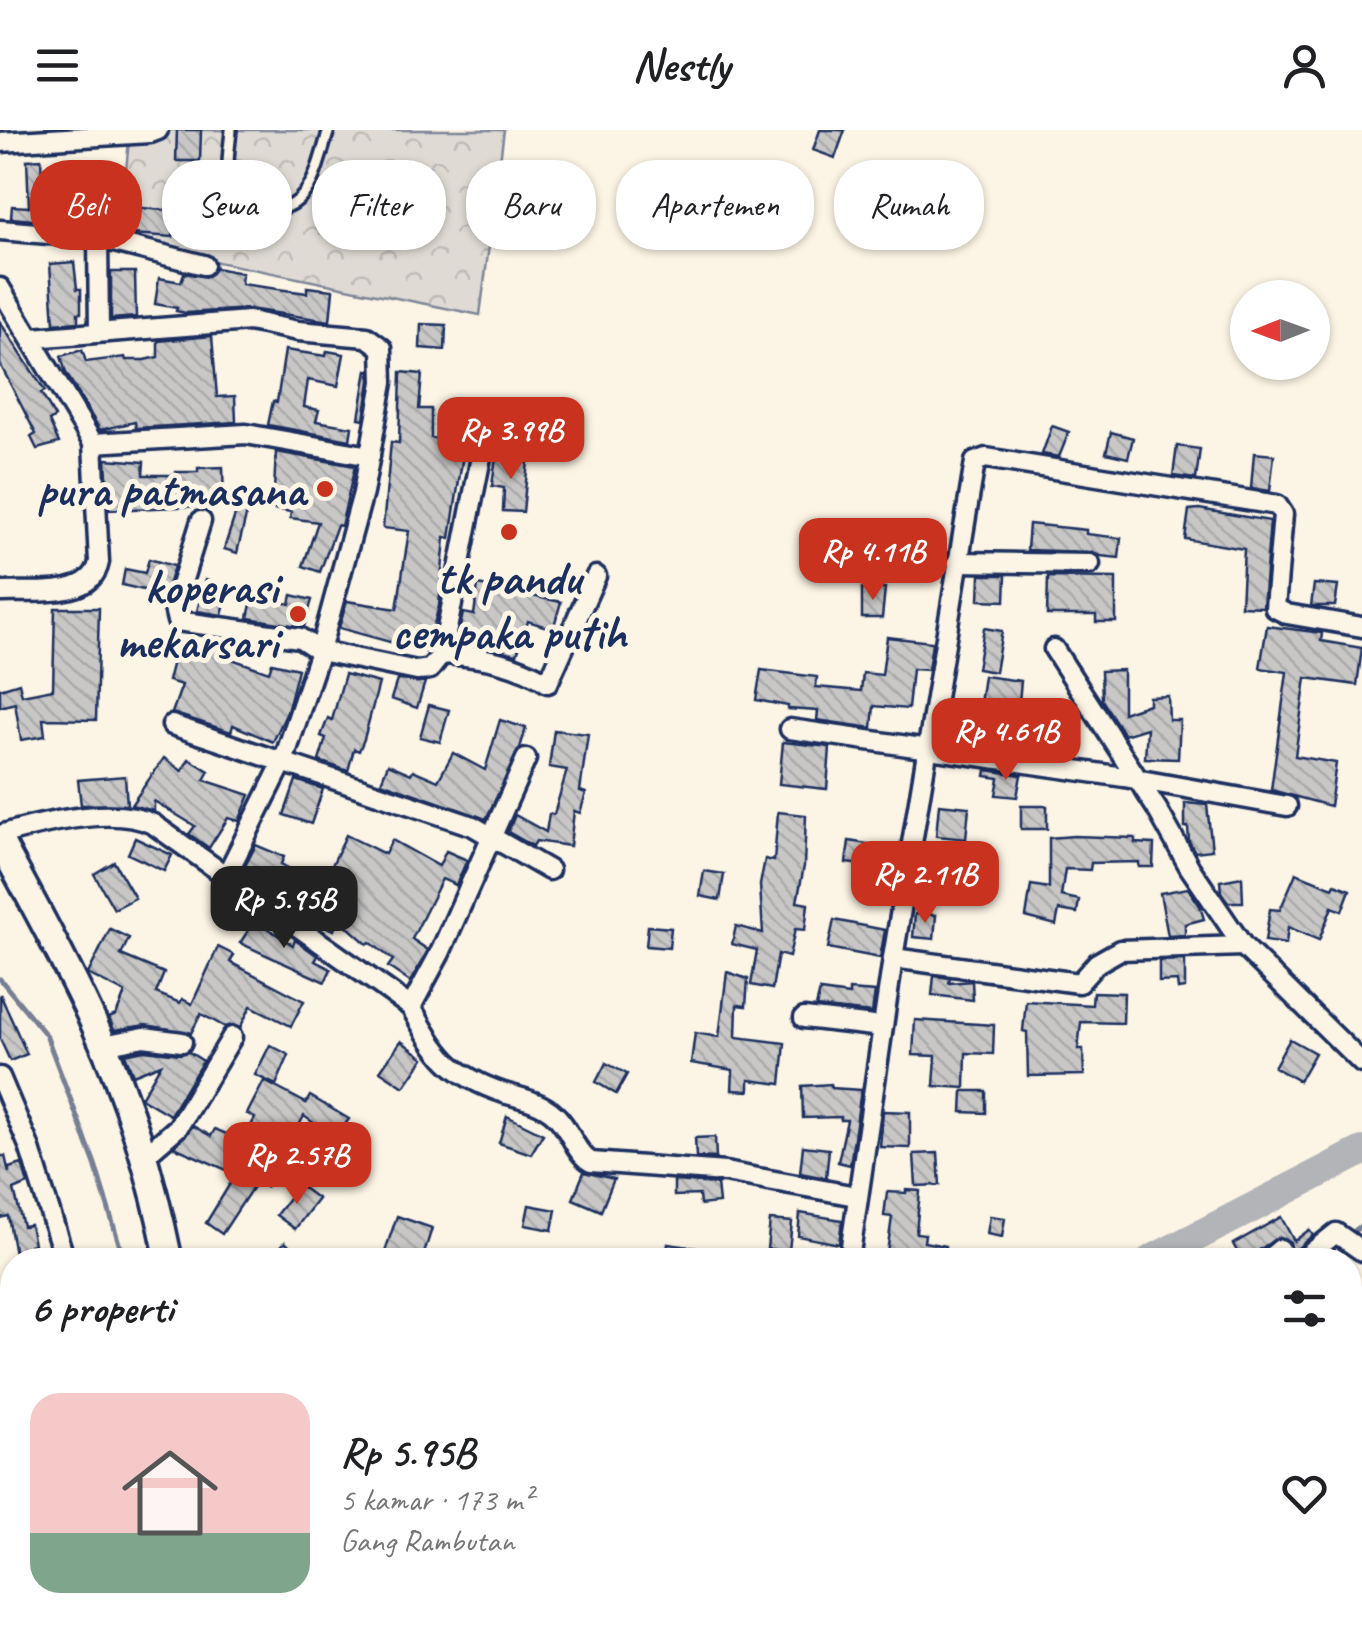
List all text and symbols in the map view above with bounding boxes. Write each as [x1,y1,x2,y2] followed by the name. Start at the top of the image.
[632,37,730,94] text: Nestly
[30,38,85,93] icon: menu
[1277,38,1332,93] icon: person
[30,160,142,250] chip: Beli
[162,160,292,250] chip: Sewa
[312,160,446,250] chip: Filter
[466,160,596,250] chip: Baru
[616,160,814,250] chip: Apartemen
[834,160,984,250] chip: Rumah
[1230,280,1330,380] north arrow
[1230,280,1330,380] map controls
[408,397,614,482] pin: Rp 3.99B
[459,409,563,450] text: Rp 3.99B
[37,460,309,520] place label: pura patmasana
[314,478,336,500] marker: pura patmasana
[770,518,976,603] pin: Rp 4.11B
[498,521,520,543] marker: tk pandu cempaka putih
[821,530,925,571] text: Rp 4.11B
[392,548,628,663] place label: tk pandu cempaka putih
[116,557,284,672] place label: koperasi mekarsari
[287,603,309,625] marker: koperasi mekarsari
[903,698,1109,783] pin: Rp 4.61B
[954,710,1058,751] text: Rp 4.61B
[822,841,1028,926] pin: Rp 2.11B
[873,853,977,894] text: Rp 2.11B
[181,866,387,951] pin: Rp 5.95B
[233,878,335,919] text: Rp 5.95B
[194,1122,400,1207] pin: Rp 2.57B
[245,1134,349,1175] text: Rp 2.57B
[1277,1281,1332,1336] icon: filters
[30,1282,173,1335] text: 6 properti
[340,1426,475,1479] text: Rp 5.95B
[110,1433,230,1553] icon: home
[1277,1466,1332,1521] icon: heart
[340,1479,532,1520] text: 5 kamar · 173 m²
[340,1520,515,1561] text: Gang Rambutan

